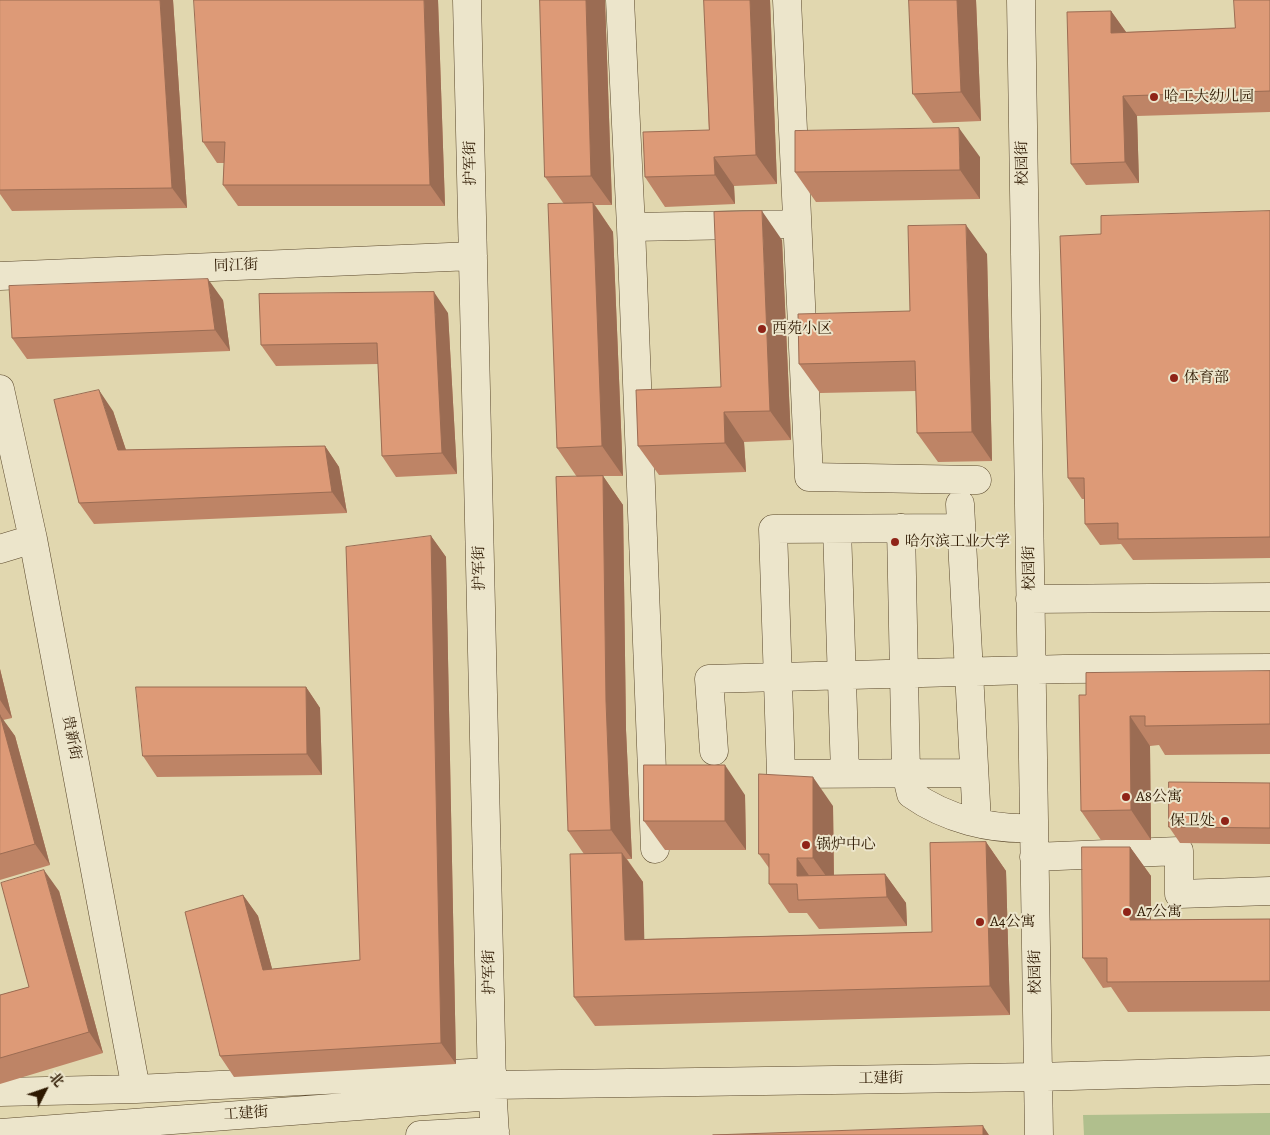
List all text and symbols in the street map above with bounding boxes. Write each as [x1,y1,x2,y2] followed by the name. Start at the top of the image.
[1164,88,1254,106] place label: 哈工大幼儿园
[1148,91,1160,103] marker: 哈工大幼儿园
[462,140,480,186] street label: 护军街
[1014,140,1032,186] street label: 校园街
[213,256,259,276] street label: 同江街
[772,320,832,338] place label: 西苑小区
[756,323,768,335] marker: 西苑小区
[1184,369,1229,387] place label: 体育部
[1168,372,1180,384] marker: 体育部
[905,533,1010,551] place label: 哈尔滨工业大学
[889,536,901,548] marker: 哈尔滨工业大学
[471,545,489,591] street label: 护军街
[1021,545,1039,591] street label: 校园街
[58,714,84,762] street label: 贵新街
[1136,788,1182,806] place label: A8公寓
[1120,791,1132,803] marker: A8公寓
[1170,812,1215,830] place label: 保卫处
[1219,815,1231,827] marker: 保卫处
[816,836,876,854] place label: 锅炉中心
[800,839,812,851] marker: 锅炉中心
[1137,903,1182,921] place label: A7公寓
[1121,906,1133,918] marker: A7公寓
[990,913,1036,931] place label: A4公寓
[974,916,986,928] marker: A4公寓
[481,949,499,995] street label: 护军街
[1027,949,1045,995] street label: 校园街
[20,1065,70,1115] north arrow
[45,1068,68,1091] text: 北
[858,1070,904,1088] street label: 工建街
[223,1103,269,1125] street label: 工建街

